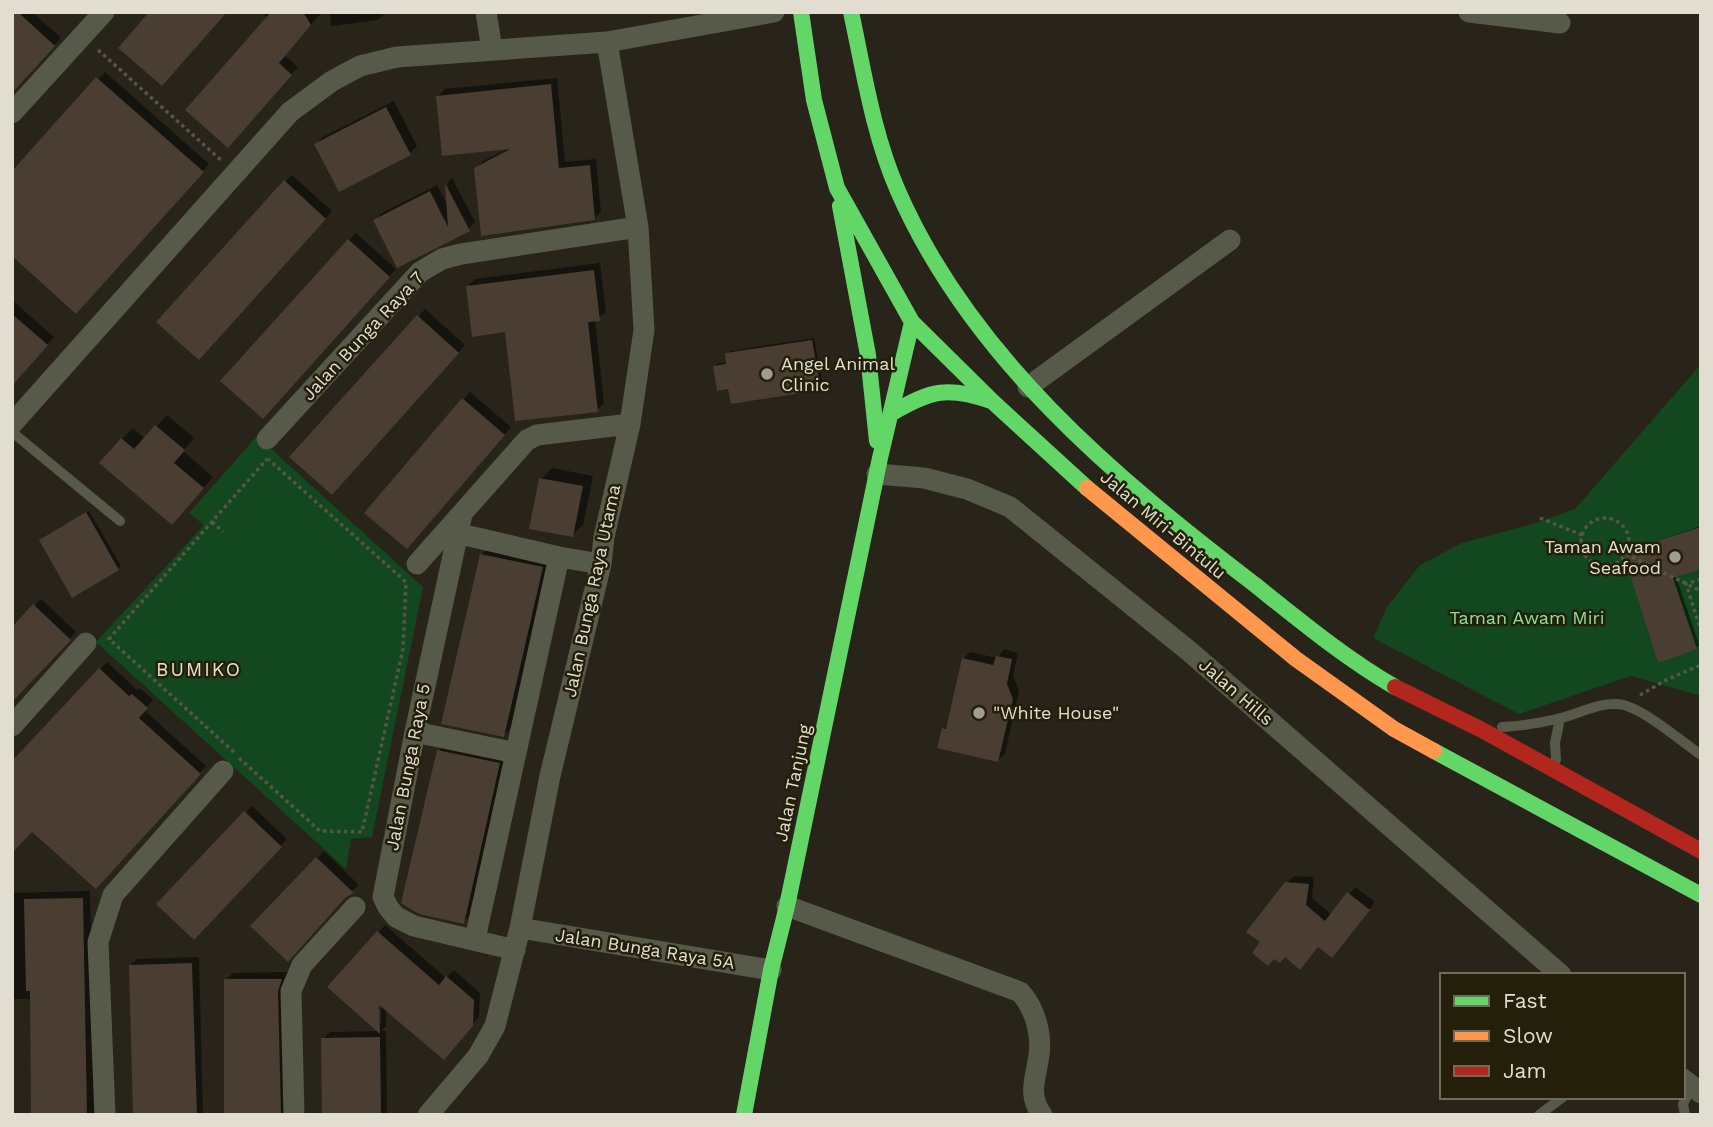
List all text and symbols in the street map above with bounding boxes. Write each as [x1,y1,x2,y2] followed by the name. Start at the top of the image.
[297,267,428,404] street label: Jalan Bunga Raya 7
[781,353,895,395] place label: Angel Animal Clinic
[759,366,775,382] marker: Angel Animal Clinic
[1096,466,1230,583] street label: Jalan Miri-Bintulu
[559,483,624,699] street label: Jalan Bunga Raya Utama
[1544,536,1661,578] place label: Taman Awam Seafood
[1667,549,1683,565] marker: Taman Awam Seafood
[1449,607,1605,628] park label: Taman Awam Miri
[1195,654,1278,730] street label: Jalan Hills
[156,658,242,681] district label: BUMIKO
[381,682,434,852] street label: Jalan Bunga Raya 5
[993,702,1119,723] place label: "White House"
[971,705,987,721] marker: "White House"
[770,722,815,844] street label: Jalan Tanjung
[554,924,736,973] street label: Jalan Bunga Raya 5A
[1440,973,1685,1099] legend
[1503,988,1547,1013] text: Fast
[1503,1023,1553,1048] text: Slow
[1503,1058,1546,1083] text: Jam

